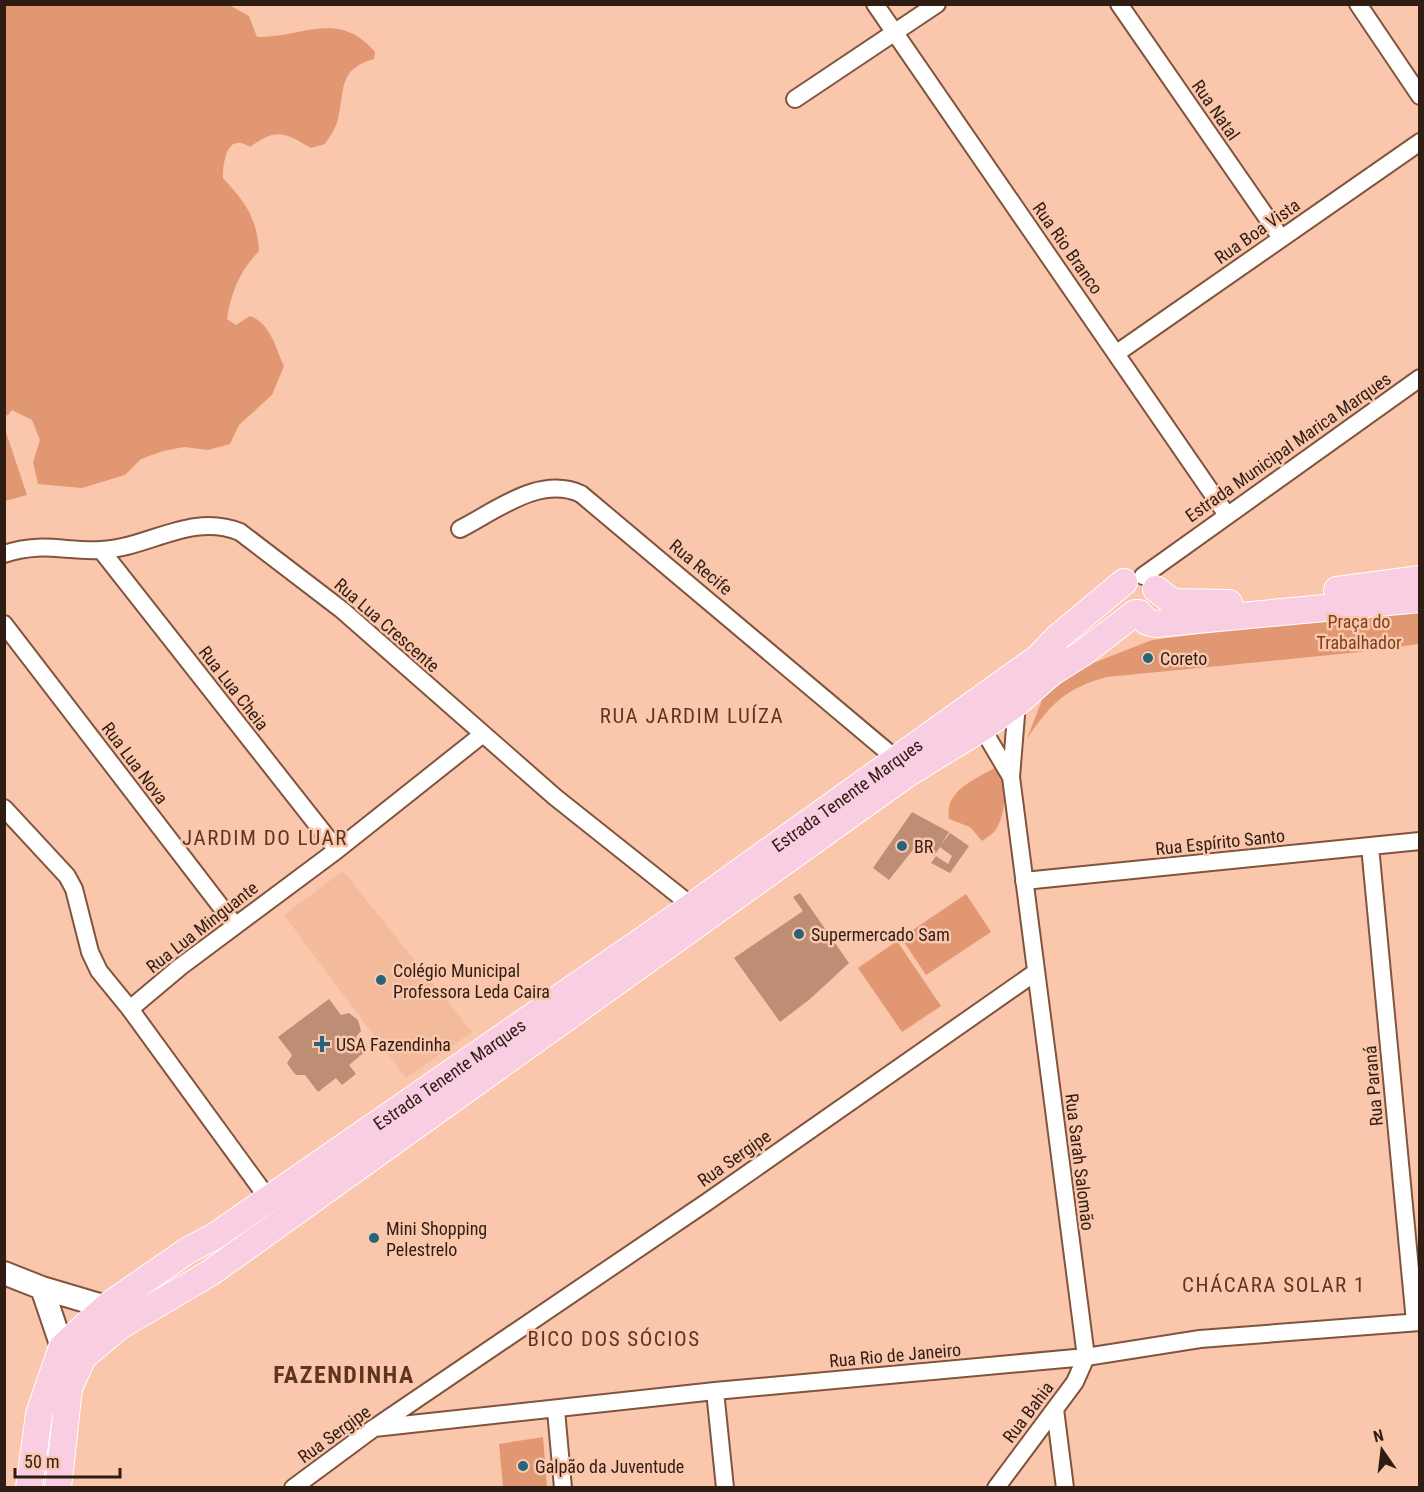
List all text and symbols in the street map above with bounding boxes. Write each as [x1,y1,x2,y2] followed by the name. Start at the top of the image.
[1188,76,1244,144] street label: Rua Natal
[1210,194,1304,268] street label: Rua Boa Vista
[1029,198,1107,298] street label: Rua Rio Branco
[1181,368,1395,526] street label: Estrada Municipal Marica Marques
[665,535,737,599] street label: Rua Recife
[330,574,444,676] street label: Rua Lua Crescente
[1317,611,1402,653] park label: Praça do Trabalhador
[195,642,273,734] street label: Rua Lua Cheia
[1160,648,1207,669] place label: Coreto
[1141,651,1155,665] marker: Coreto
[600,704,784,728] district label: RUA JARDIM LUÍZA
[97,718,173,808] street label: Rua Lua Nova
[768,734,926,856] street label: Estrada Tenente Marques
[1154,825,1286,859] street label: Rua Espírito Santo
[182,826,348,850] district label: JARDIM DO LUAR
[914,836,934,857] place label: BR
[895,839,909,853] marker: BR
[142,877,262,977] street label: Rua Lua Minguante
[811,924,950,945] place label: Supermercado Sam
[792,927,806,941] marker: Supermercado Sam
[393,960,550,1002] place label: Colégio Municipal Professora Leda Caira
[374,973,388,987] marker: Colégio Municipal Professora Leda Caira
[369,1014,529,1134] street label: Estrada Tenente Marques
[336,1034,451,1055] place label: USA Fazendinha
[313,1035,331,1053] marker: USA Fazendinha
[1359,1045,1387,1127] street label: Rua Paraná
[1061,1092,1099,1232] street label: Rua Sarah Salomão
[693,1125,775,1191] street label: Rua Sergipe
[386,1218,487,1260] place label: Mini Shopping Pelestrelo
[367,1231,381,1245] marker: Mini Shopping Pelestrelo
[1182,1273,1366,1297] district label: CHÁCARA SOLAR 1
[527,1327,701,1351] district label: BICO DOS SÓCIOS
[828,1339,962,1371] street label: Rua Rio de Janeiro
[273,1361,415,1389] district label: FAZENDINHA
[998,1377,1058,1447] street label: Rua Bahia
[294,1401,374,1467] street label: Rua Sergipe
[1352,1420,1412,1480] north arrow
[1371,1426,1386,1446] text: N
[15,1441,120,1479] scale bar
[24,1451,59,1472] text: 50 m
[535,1456,684,1477] place label: Galpão da Juventude
[516,1459,530,1473] marker: Galpão da Juventude

